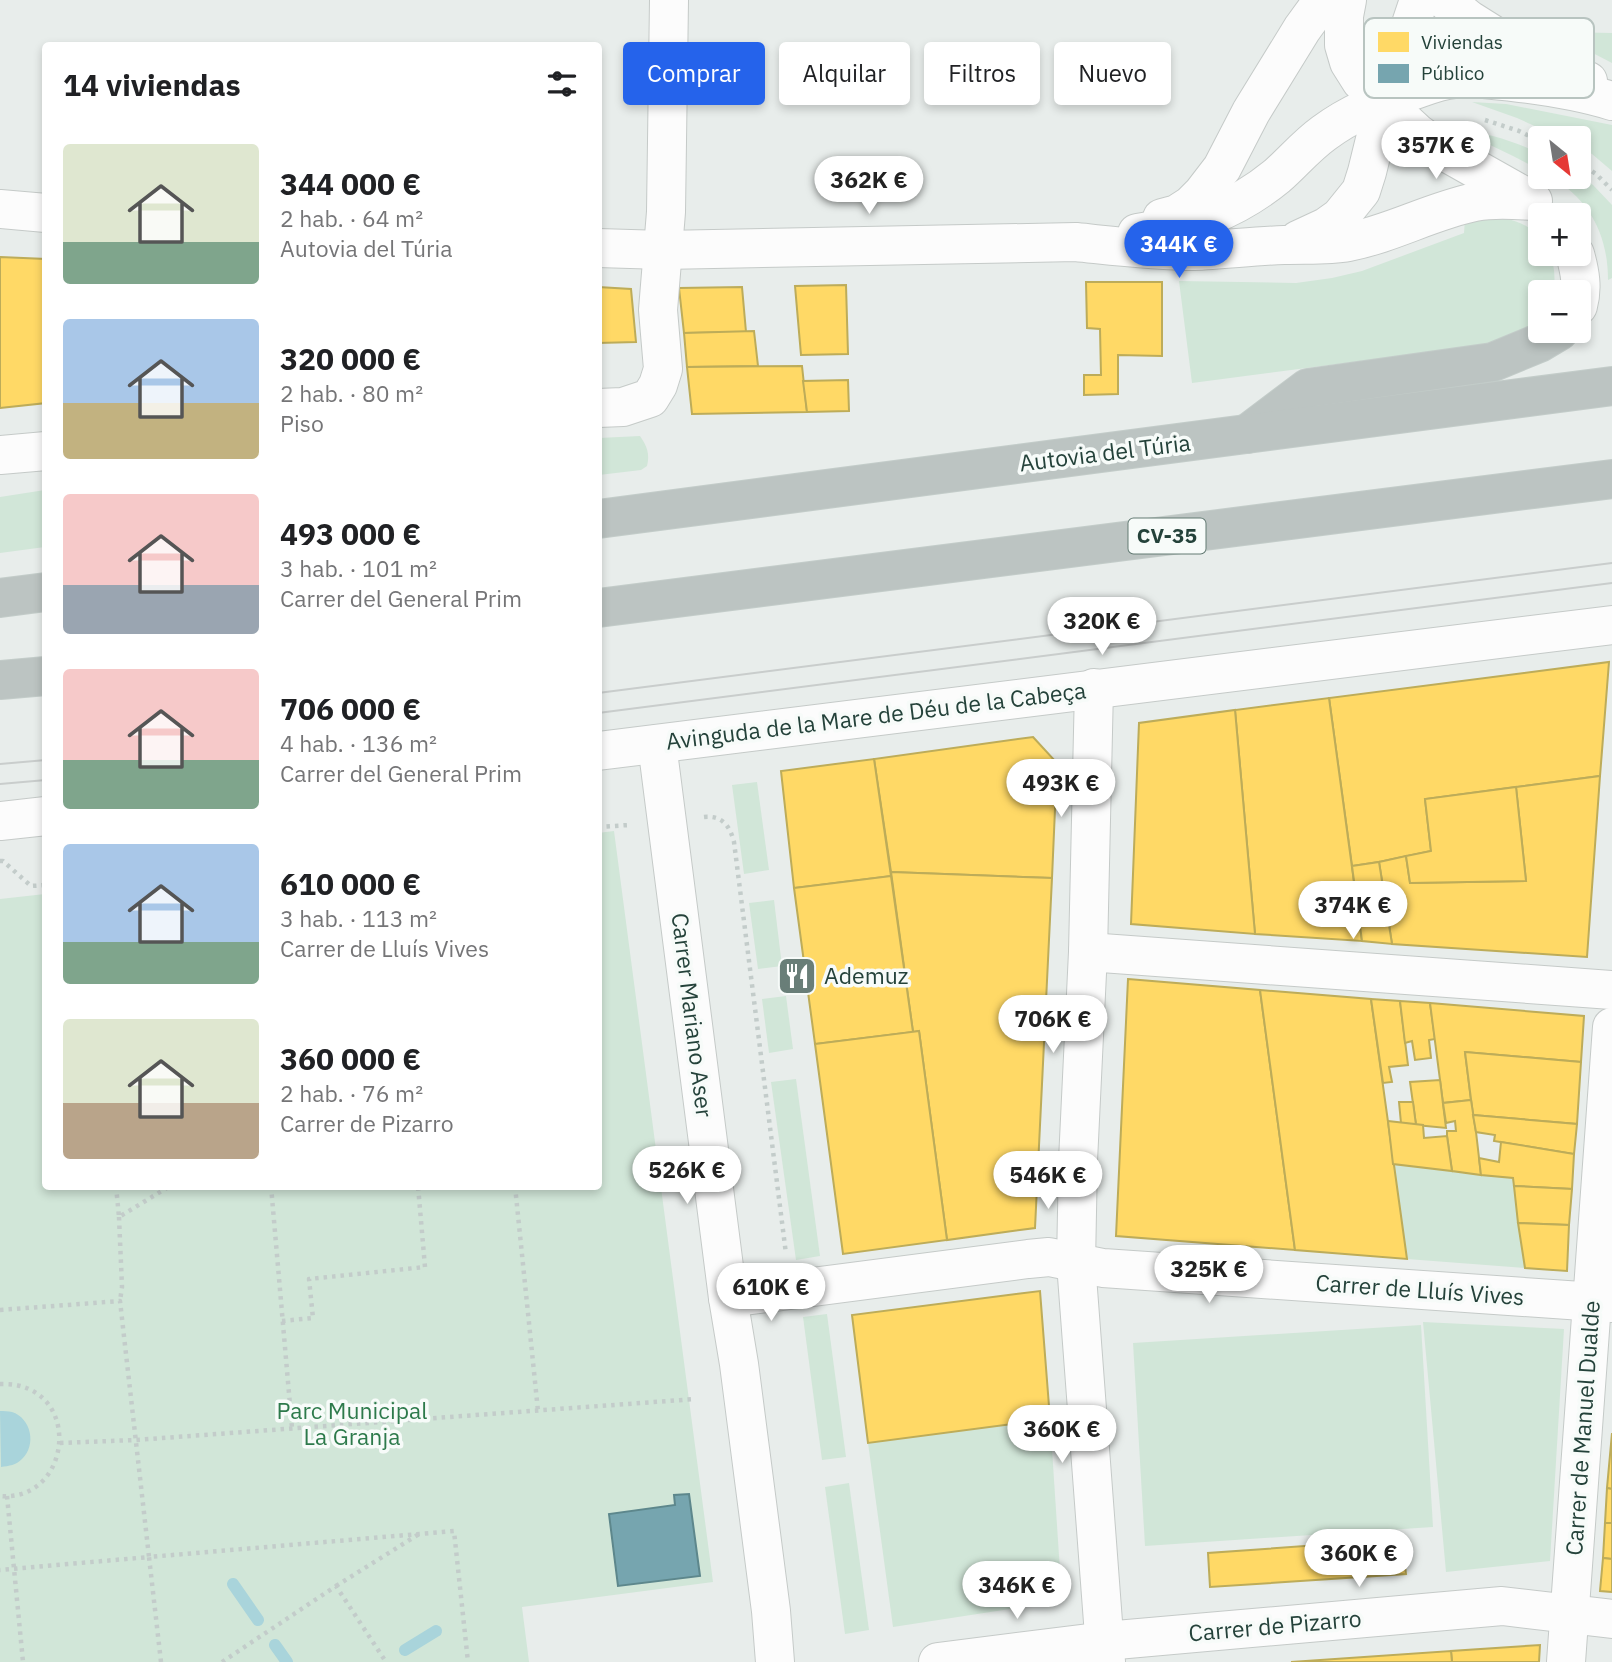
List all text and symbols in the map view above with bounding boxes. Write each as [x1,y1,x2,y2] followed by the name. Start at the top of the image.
[1364,18,1594,98] legend
[1421,30,1503,54] text: Viviendas
[623,42,765,105] chip: Comprar
[779,42,910,105] chip: Alquilar
[924,42,1040,105] chip: Filtros
[1054,42,1171,105] chip: Nuevo
[1421,61,1484,85] text: Público
[63,65,241,104] text: 14 viviendas
[543,65,581,103] icon: filters
[1379,122,1493,181] pin: 357K €
[1528,126,1591,189] north arrow
[1528,126,1591,343] map controls
[1397,129,1475,159] text: 357K €
[812,156,926,216] pin: 362K €
[280,164,421,203] text: 344 000 €
[830,164,908,194] text: 362K €
[119,172,203,256] icon: home
[280,203,423,233] text: 2 hab. · 64 m²
[1528,203,1591,266] button: +
[1122,220,1236,280] pin: 344K €
[1140,228,1218,258] text: 344K €
[280,233,452,263] text: Autovia del Túria
[1528,280,1591,343] button: −
[280,339,421,378] text: 320 000 €
[119,347,203,431] icon: home
[280,378,423,408] text: 2 hab. · 80 m²
[280,408,324,438] text: Piso
[1017,427,1192,477] street label: Autovia del Túria
[280,514,421,553] text: 493 000 €
[1128,518,1206,554] road number: CV-35
[119,522,203,606] icon: home
[280,553,437,583] text: 3 hab. · 101 m²
[280,583,522,613] text: Carrer del General Prim
[1045,598,1159,657] pin: 320K €
[1063,605,1141,635] text: 320K €
[664,674,1088,756] street label: Avinguda de la Mare de Déu de la Cabeça
[280,689,421,728] text: 706 000 €
[119,697,203,781] icon: home
[280,728,437,758] text: 4 hab. · 136 m²
[280,758,522,788] text: Carrer del General Prim
[1004,760,1118,819] pin: 493K €
[1022,767,1100,797] text: 493K €
[280,864,421,903] text: 610 000 €
[119,872,203,956] icon: home
[1296,881,1410,941] pin: 374K €
[1314,889,1392,919] text: 374K €
[280,903,437,933] text: 3 hab. · 113 m²
[666,911,720,1119] street label: Carrer Mariano Aser
[280,933,489,963] text: Carrer de Lluís Vives
[776,955,818,997] restaurant icon: Ademuz
[824,960,909,990] place label: Ademuz
[996,996,1110,1055] pin: 706K €
[1014,1003,1092,1033] text: 706K €
[280,1039,421,1078] text: 360 000 €
[119,1047,203,1131] icon: home
[280,1078,423,1108] text: 2 hab. · 76 m²
[280,1108,454,1138] text: Carrer de Pizarro
[630,1146,744,1206] pin: 526K €
[991,1152,1105,1211] pin: 546K €
[648,1154,726,1184] text: 526K €
[1009,1159,1087,1189] text: 546K €
[1152,1246,1266,1305] pin: 325K €
[1170,1253,1248,1283] text: 325K €
[714,1264,828,1323] pin: 610K €
[1315,1267,1525,1311] street label: Carrer de Lluís Vives
[732,1271,810,1301] text: 610K €
[1558,1299,1606,1556] street label: Carrer de Manuel Dualde
[276,1395,428,1451] park label: Parc Municipal La Granja
[1005,1406,1119,1465] pin: 360K €
[1023,1413,1101,1443] text: 360K €
[1302,1530,1416,1589] pin: 360K €
[1320,1537,1398,1567] text: 360K €
[960,1562,1074,1621] pin: 346K €
[978,1569,1056,1599] text: 346K €
[1187,1602,1363,1648] street label: Carrer de Pizarro

